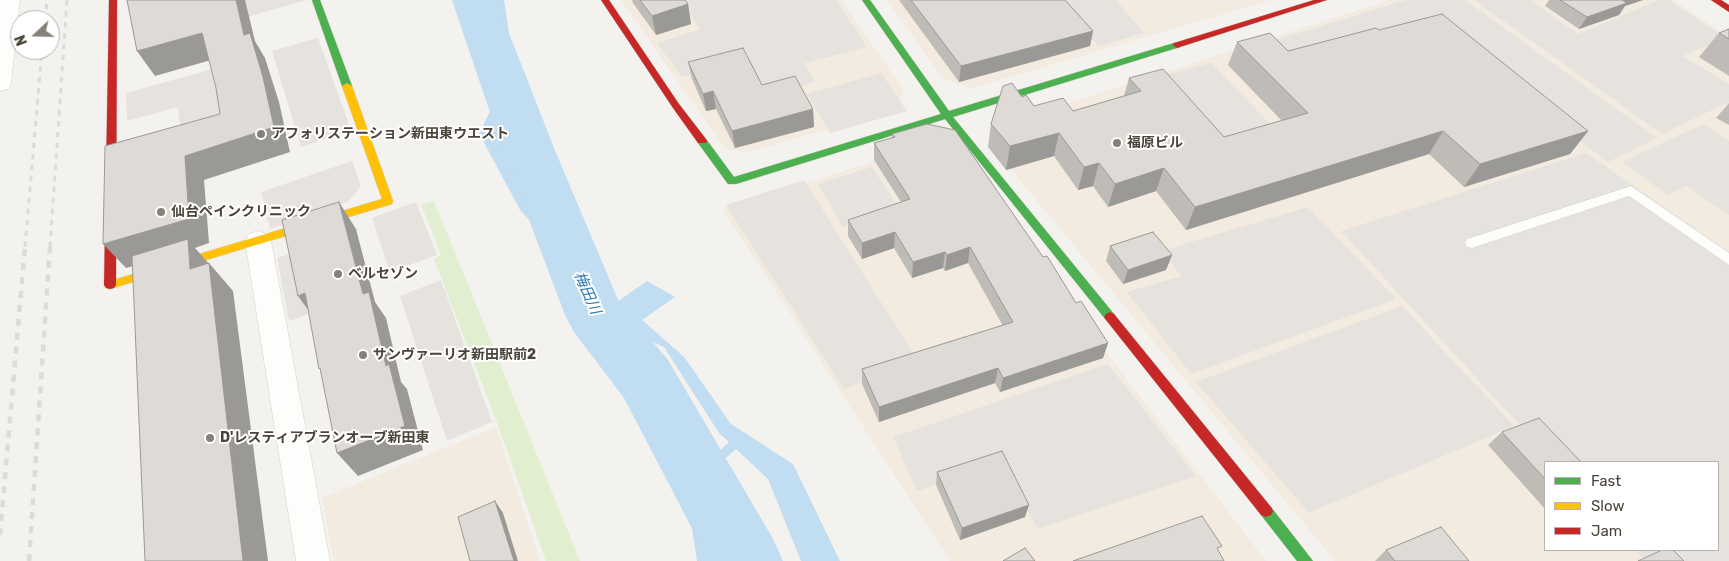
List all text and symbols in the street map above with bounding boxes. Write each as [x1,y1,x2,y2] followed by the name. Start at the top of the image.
[10,10,60,60] north arrow
[12,32,31,48] text: N
[271,126,509,142] place label: アフォリステーション新田東ウエスト
[255,128,267,140] marker: アフォリステーション新田東ウエスト
[1127,135,1183,151] place label: 福原ビル
[1111,137,1123,149] marker: 福原ビル
[171,204,311,220] place label: 仙台ペインクリニック
[155,206,167,218] marker: 仙台ペインクリニック
[348,266,418,282] place label: ベルセゾン
[332,268,344,280] marker: ベルセゾン
[570,269,604,317] water label: 梅田川
[373,347,536,363] place label: サンヴァーリオ新田駅前2
[357,349,369,361] marker: サンヴァーリオ新田駅前2
[220,430,429,446] place label: D'レスティアブランオーブ新田東
[204,432,216,444] marker: D'レスティアブランオーブ新田東
[1544,461,1719,551] legend
[1591,472,1621,490] text: Fast
[1591,497,1624,515] text: Slow
[1591,522,1622,540] text: Jam

